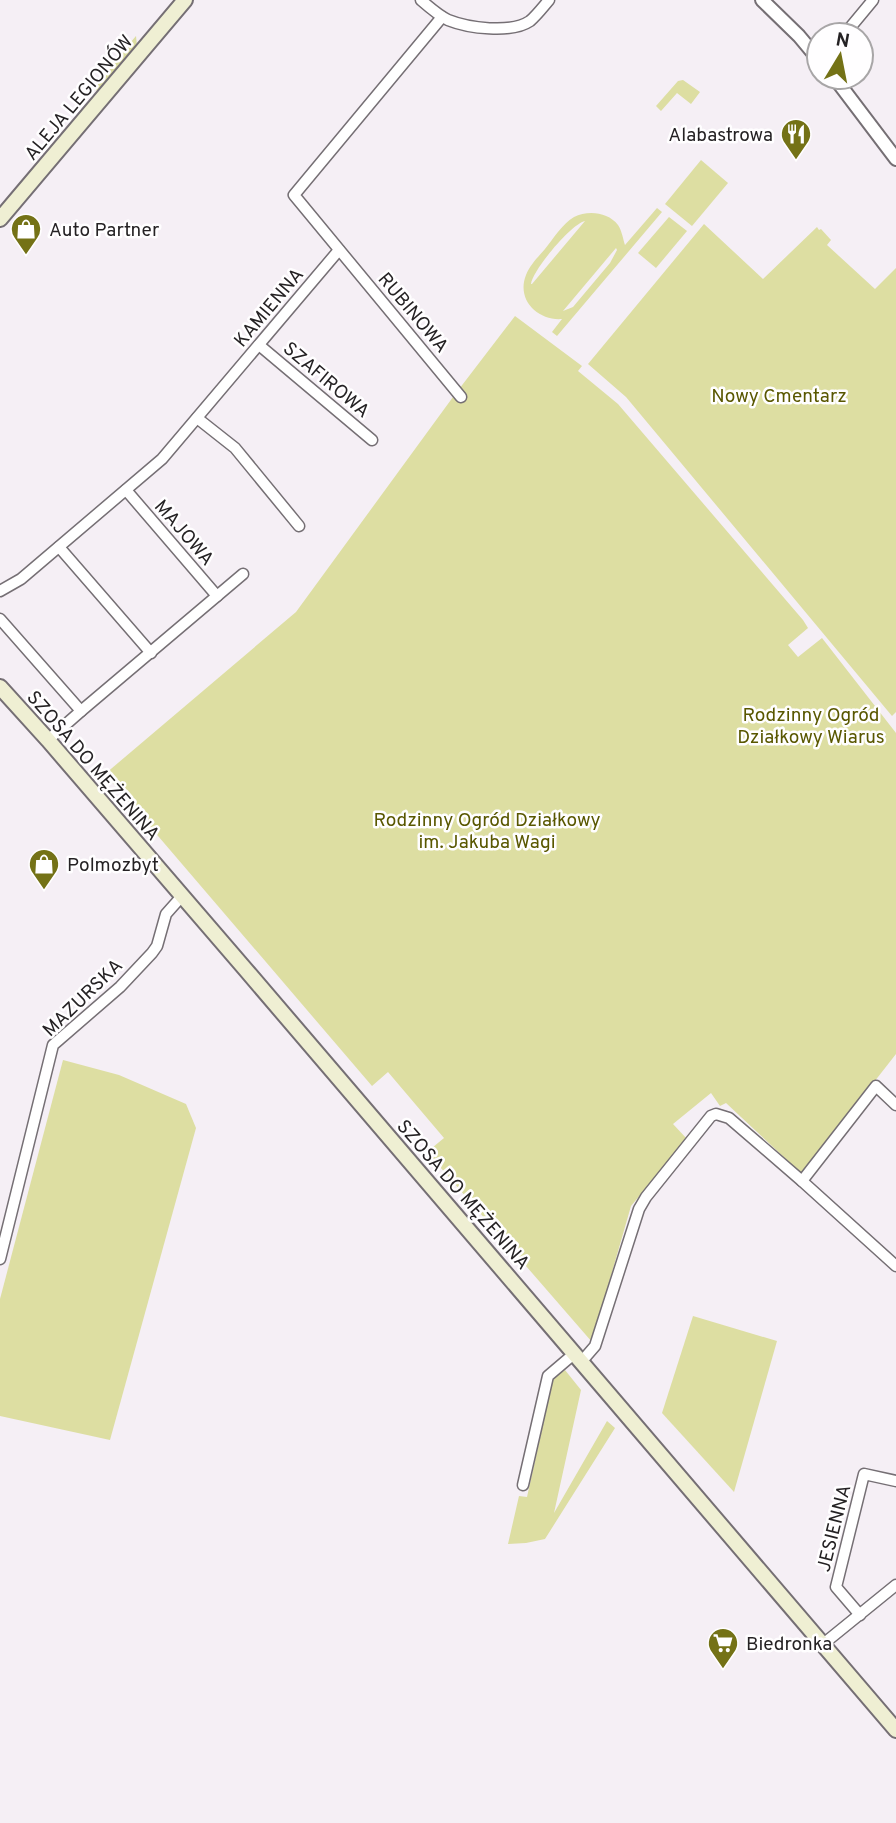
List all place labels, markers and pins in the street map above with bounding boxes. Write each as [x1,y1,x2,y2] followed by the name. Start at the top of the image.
[779,117,813,161] restaurant icon: Alabastrowa
[668,124,773,148] place label: Alabastrowa
[9,212,43,256] shop icon: Auto Partner
[49,219,160,243] place label: Auto Partner
[27,847,61,891] shop icon: Polmozbyt
[67,854,159,878] place label: Polmozbyt
[706,1626,740,1670] supermarket icon: Biedronka
[746,1633,832,1657] place label: Biedronka

